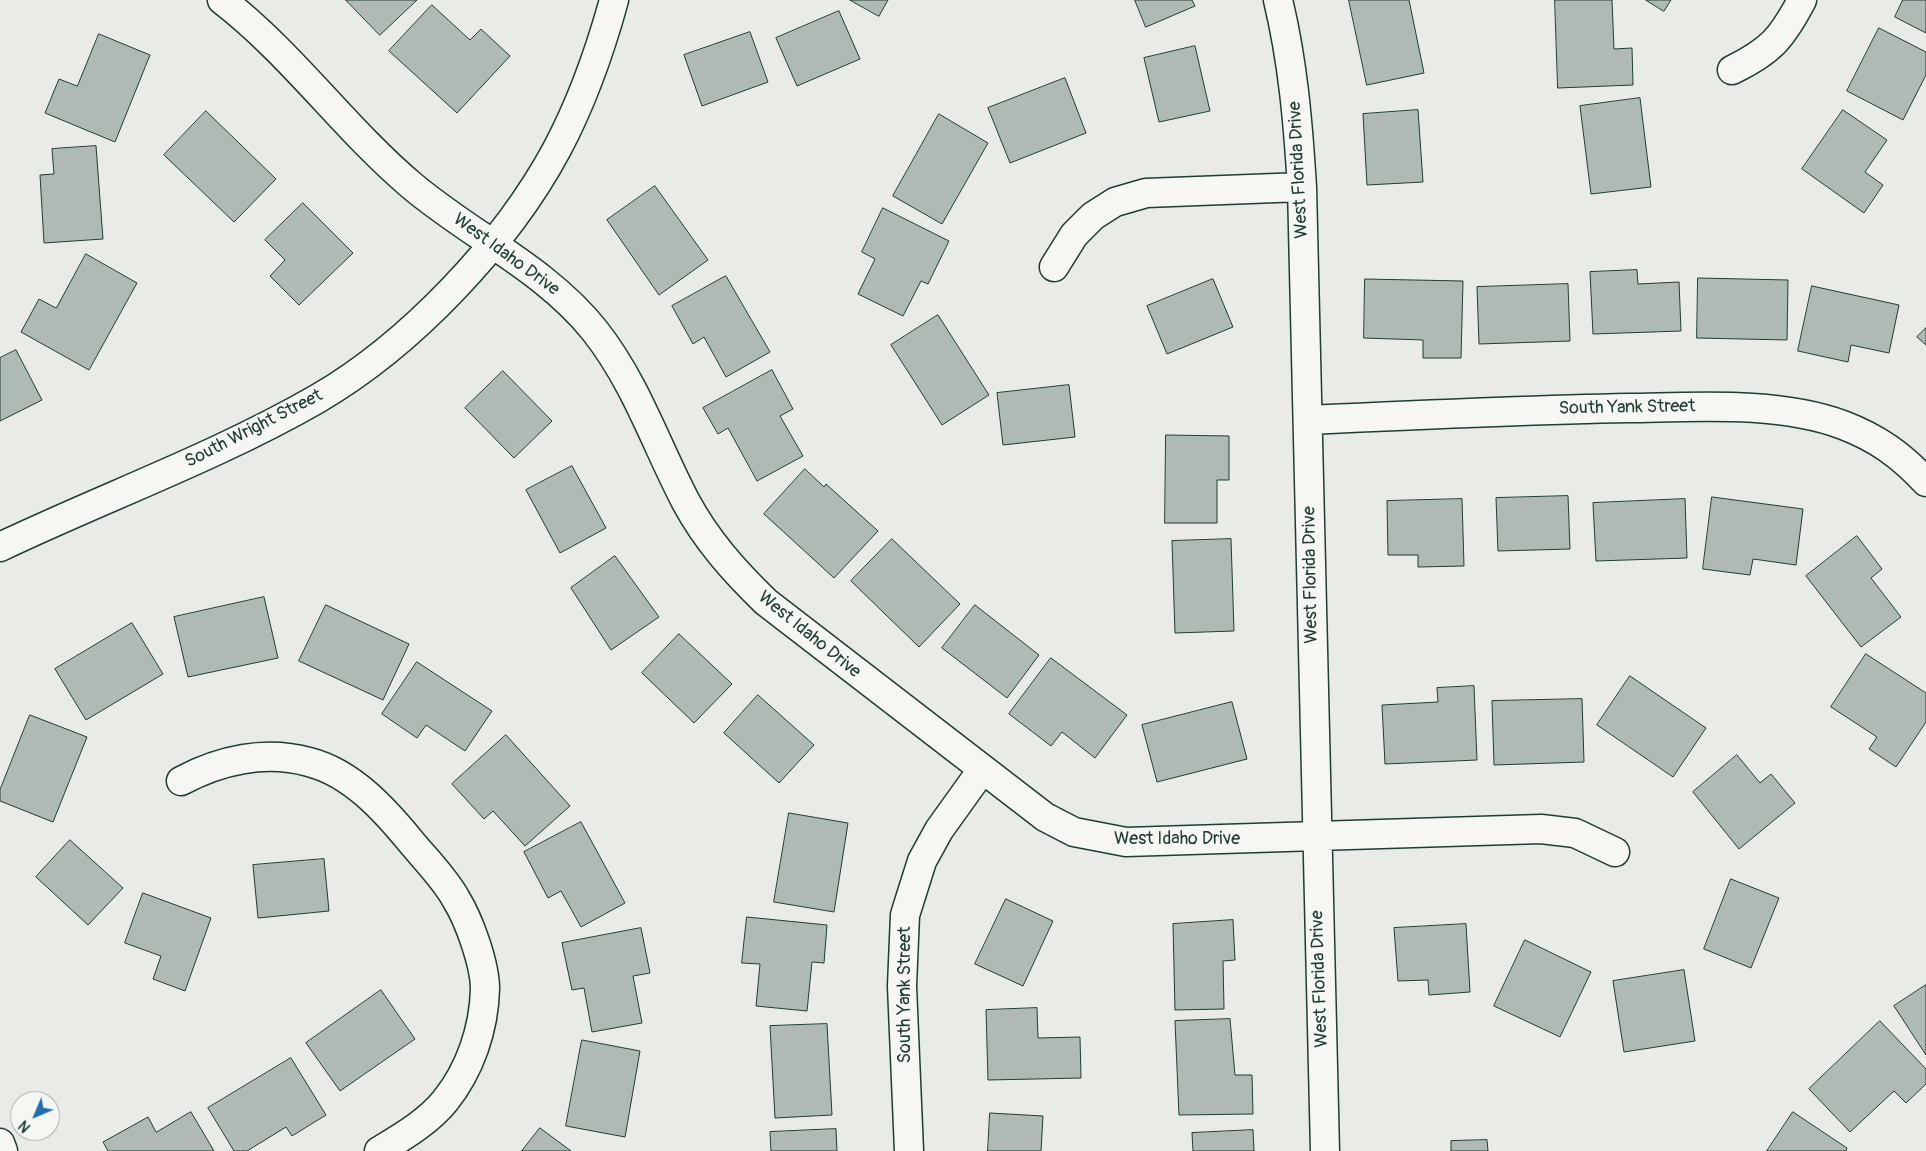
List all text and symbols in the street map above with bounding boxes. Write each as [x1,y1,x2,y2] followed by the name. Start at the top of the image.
[1285,101,1313,239] street label: West Florida Drive
[449,209,563,301] street label: West Idaho Drive
[182,385,326,473] street label: South Wright Street
[1558,396,1696,420] street label: South Yank Street
[1299,506,1323,644] street label: West Florida Drive
[753,587,865,683] street label: West Idaho Drive
[1114,828,1240,850] street label: West Idaho Drive
[1307,910,1333,1048] street label: West Florida Drive
[894,927,916,1063] street label: South Yank Street
[10,1091,60,1141] north arrow
[15,1117,34,1136] text: N

